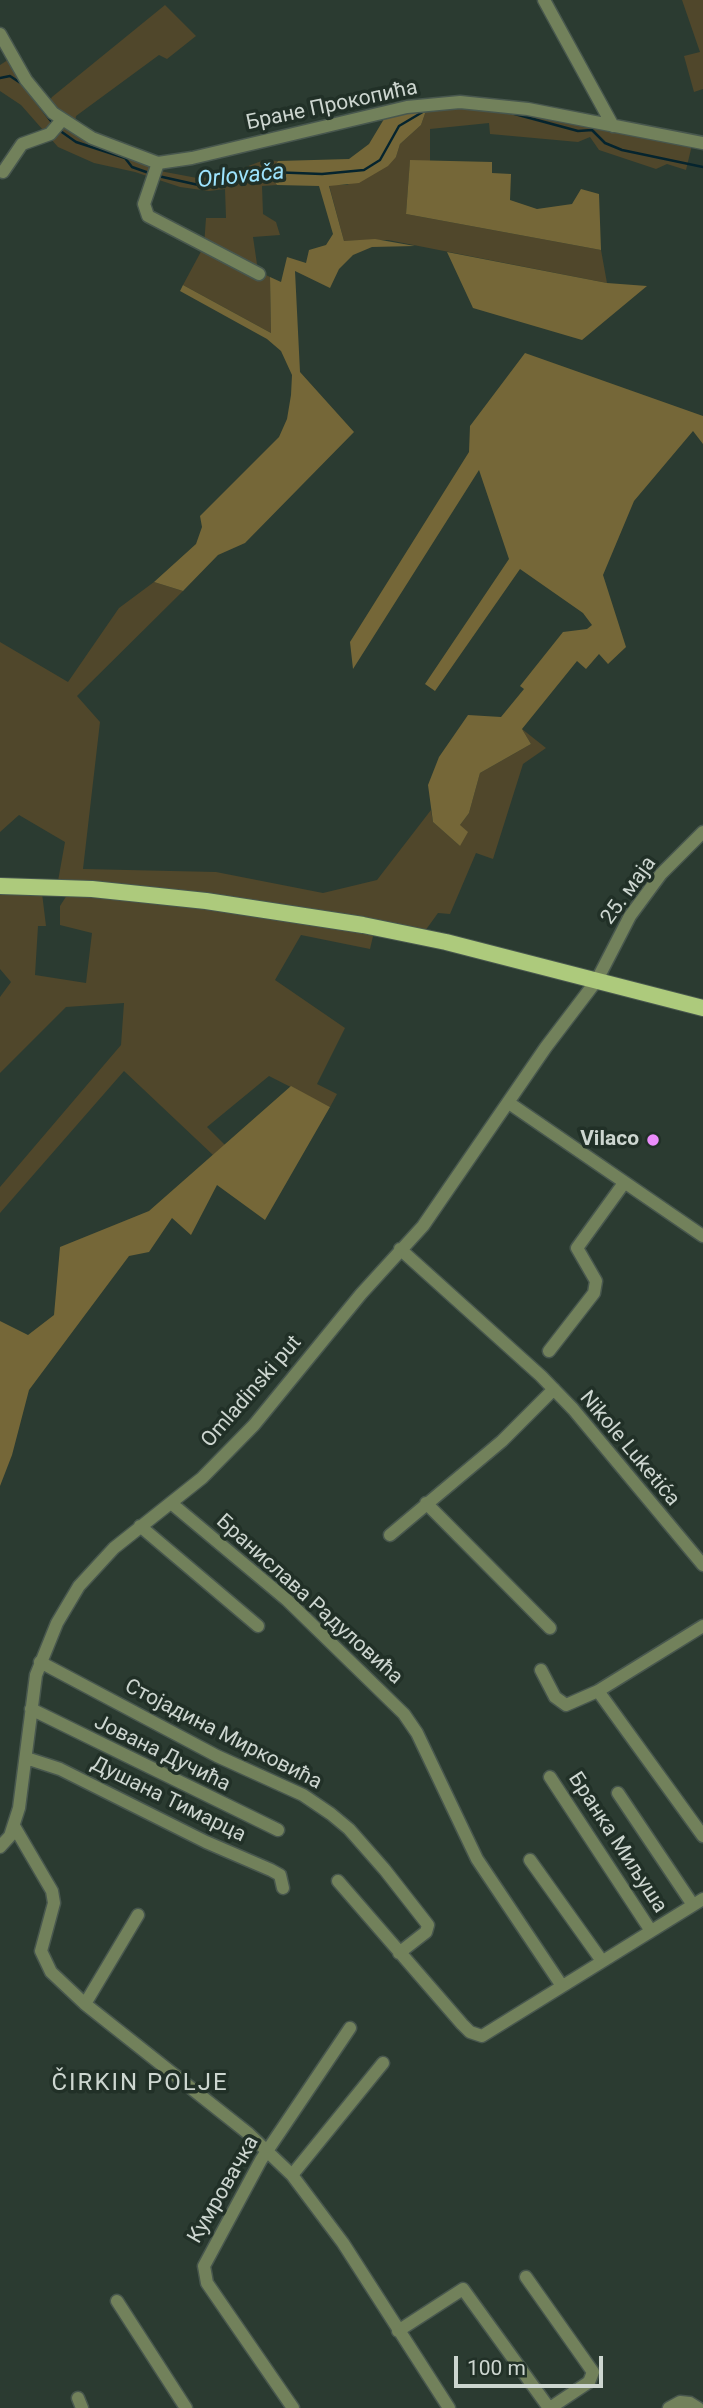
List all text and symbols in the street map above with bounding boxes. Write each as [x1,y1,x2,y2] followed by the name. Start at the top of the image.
[244,76,420,136] street label: Бране Прокопића
[196,159,286,195] water label: Orlovača
[596,852,662,930] street label: 25. маја
[580,1127,639,1153] place label: Vilaco
[645,1132,661,1148] marker: Vilaco
[197,1331,307,1453] street label: Omladinski put
[574,1386,684,1512] street label: Nikole Luketića
[211,1510,407,1690] street label: Бранислава Радуловића
[120,1674,326,1796] street label: Стојадина Мирковића
[90,1710,234,1798] street label: Јована Дучића
[86,1752,250,1848] street label: Душана Тимарца
[562,1768,672,1918] street label: Бранка Миљуша
[53,2070,227,2098] district label: ČIRKIN POLJE
[183,2132,265,2248] street label: Кумровачка
[458,2342,607,2386] scale bar
[467,2356,526,2380] text: 100 m

